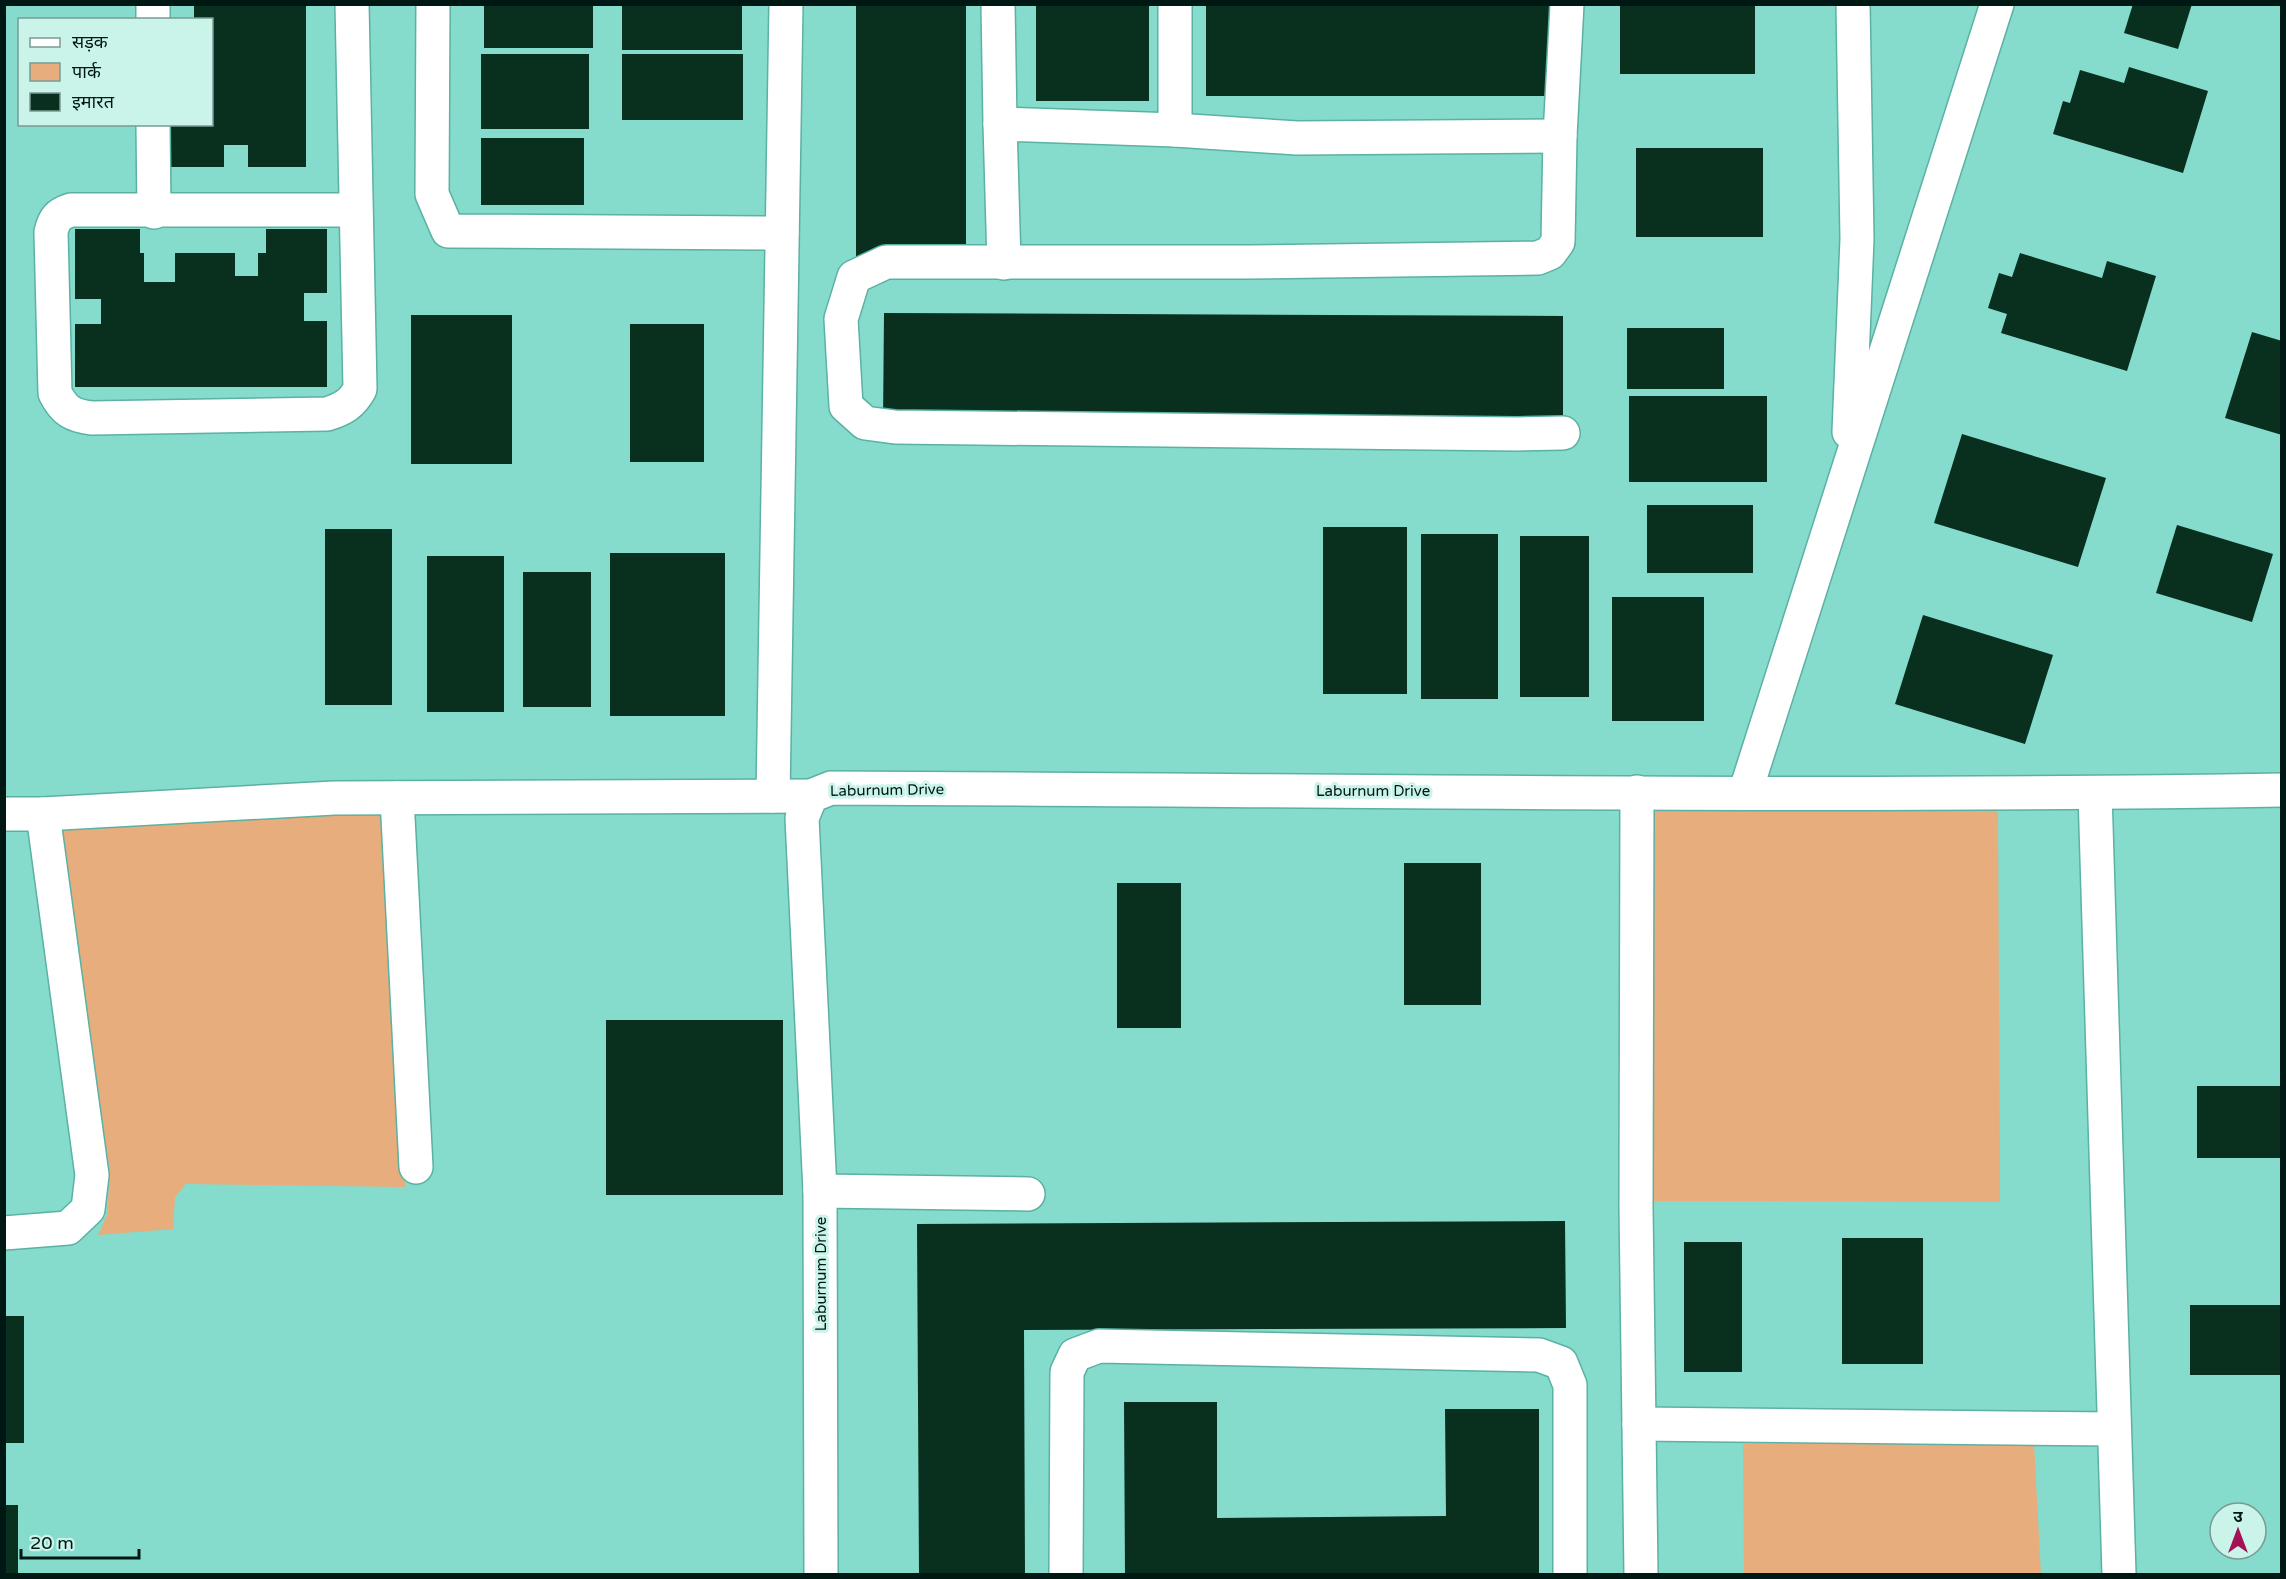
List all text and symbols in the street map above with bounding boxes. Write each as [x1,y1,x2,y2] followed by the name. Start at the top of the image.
[18,18,213,126] legend
[72,31,109,53] text: सड़क
[72,61,102,83] text: पार्क
[72,91,115,113] text: इमारत
[830,780,944,800] street label: Laburnum Drive
[1316,782,1430,800] street label: Laburnum Drive
[812,1217,830,1331] street label: Laburnum Drive
[2208,1501,2268,1561] north arrow
[2233,1507,2243,1527] text: उ
[21,1522,140,1560] scale bar
[30,1532,74,1554] text: 20 m

